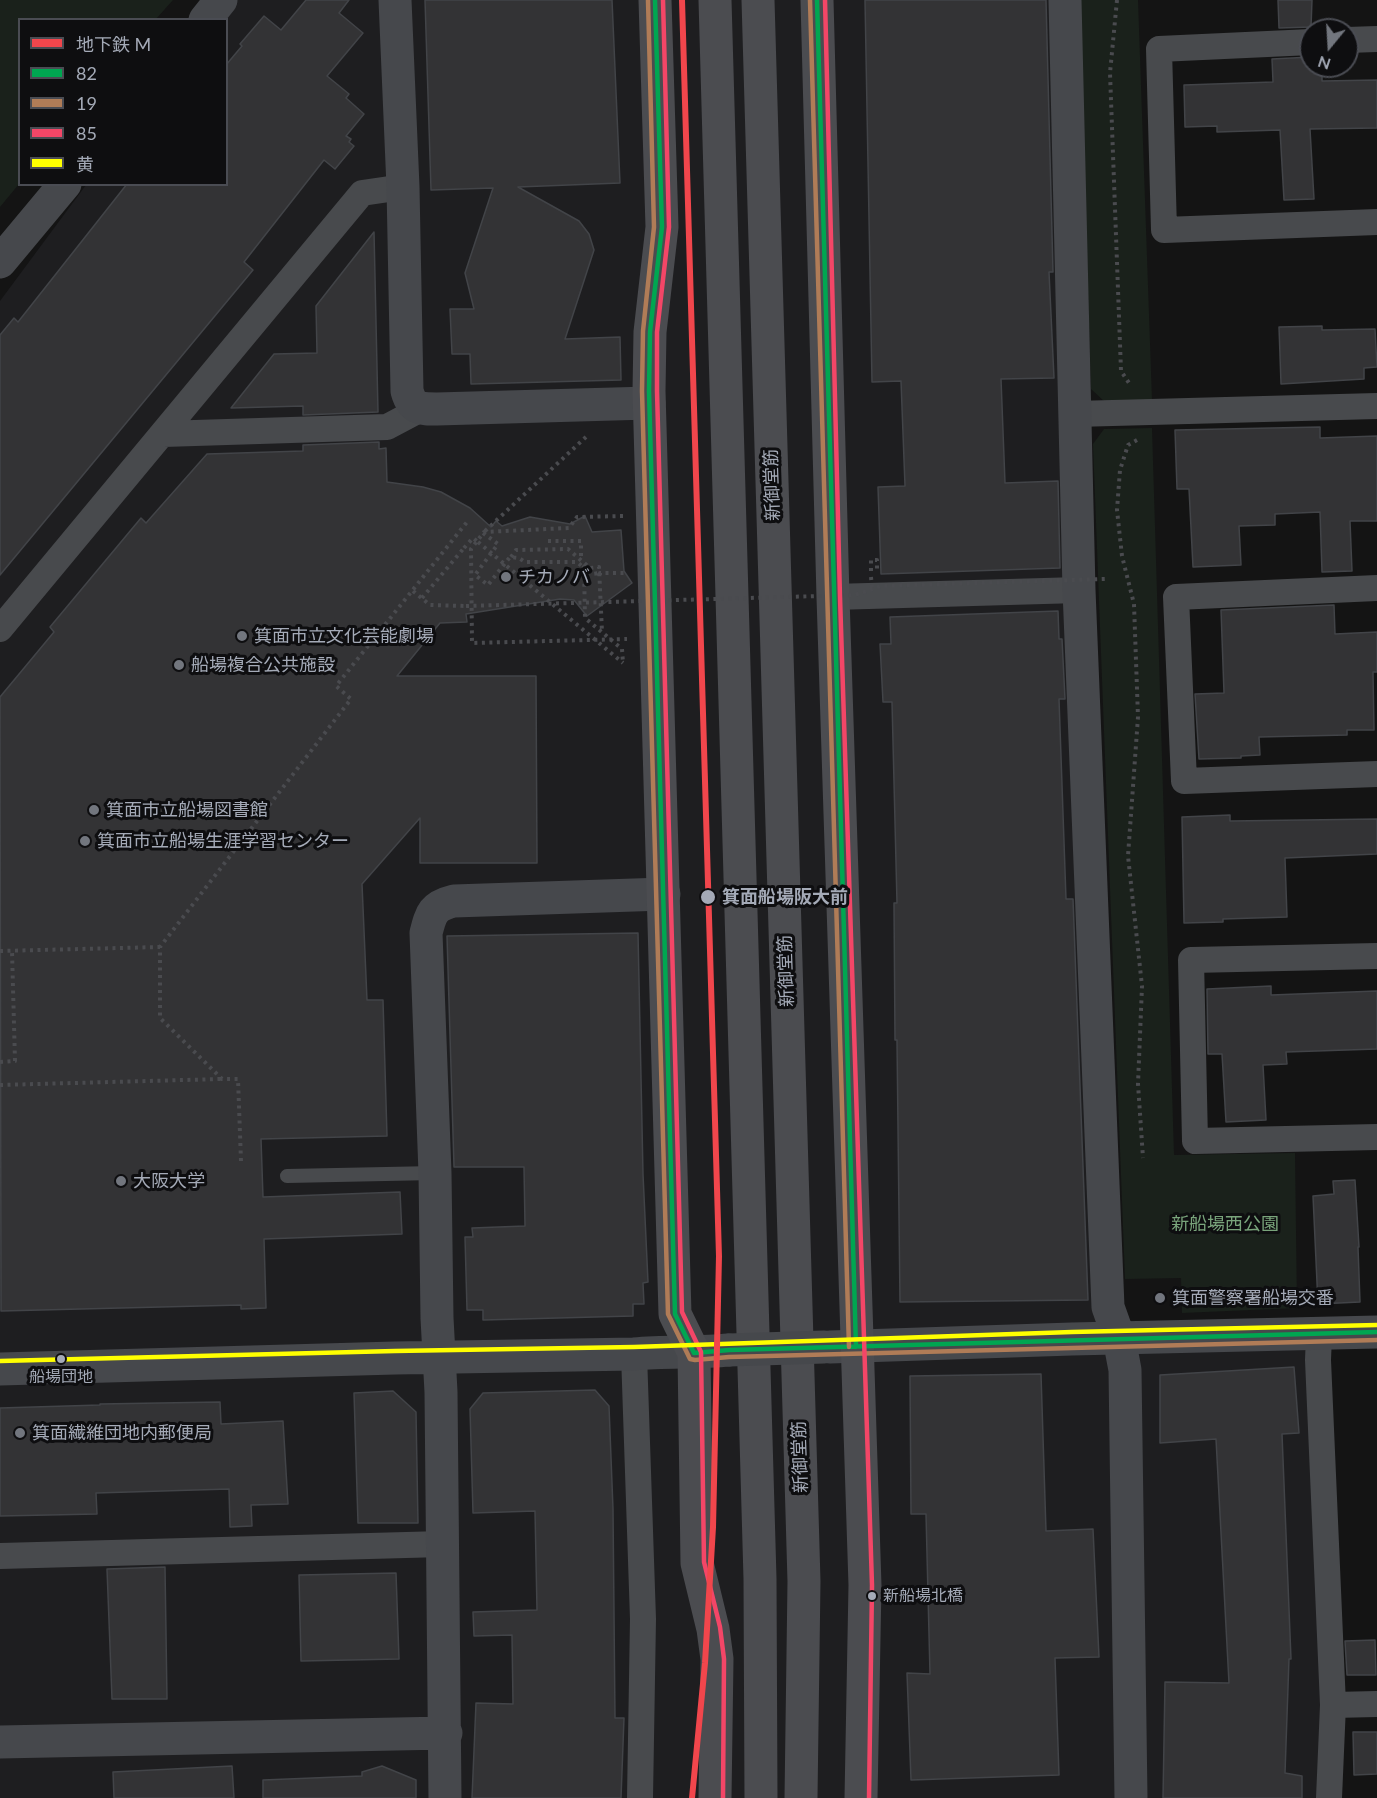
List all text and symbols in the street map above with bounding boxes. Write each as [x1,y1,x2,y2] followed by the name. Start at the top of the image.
[18,18,228,186] legend
[1299,18,1359,78] north arrow
[76,33,151,55] text: 地下鉄 M
[1315,53,1333,75] text: N
[76,62,97,84] text: 82
[76,92,97,114] text: 19
[76,122,97,144] text: 85
[76,153,94,175] text: 黄
[760,449,784,521] street label: 新御堂筋
[518,566,590,588] place label: チカノバ
[499,570,513,584] marker: チカノバ
[254,625,434,647] place label: 箕面市立文化芸能劇場
[235,629,249,643] marker: 箕面市立文化芸能劇場
[191,654,335,676] place label: 船場複合公共施設
[172,658,186,672] marker: 船場複合公共施設
[106,799,268,821] place label: 箕面市立船場図書館
[87,803,101,817] marker: 箕面市立船場図書館
[97,830,349,852] place label: 箕面市立船場生涯学習センター
[78,834,92,848] marker: 箕面市立船場生涯学習センター
[722,886,848,908] place label: 箕面船場阪大前
[699,888,717,906] marker: 箕面船場阪大前
[774,935,798,1007] street label: 新御堂筋
[133,1170,205,1192] place label: 大阪大学
[114,1174,128,1188] marker: 大阪大学
[1171,1213,1279,1235] park label: 新船場西公園
[1172,1287,1334,1309] place label: 箕面警察署船場交番
[1153,1291,1167,1305] marker: 箕面警察署船場交番
[55,1353,67,1365] marker: 船場団地
[29,1367,93,1387] place label: 船場団地
[788,1421,812,1493] street label: 新御堂筋
[32,1422,212,1444] place label: 箕面繊維団地内郵便局
[13,1426,27,1440] marker: 箕面繊維団地内郵便局
[883,1586,963,1606] place label: 新船場北橋
[866,1590,878,1602] marker: 新船場北橋

